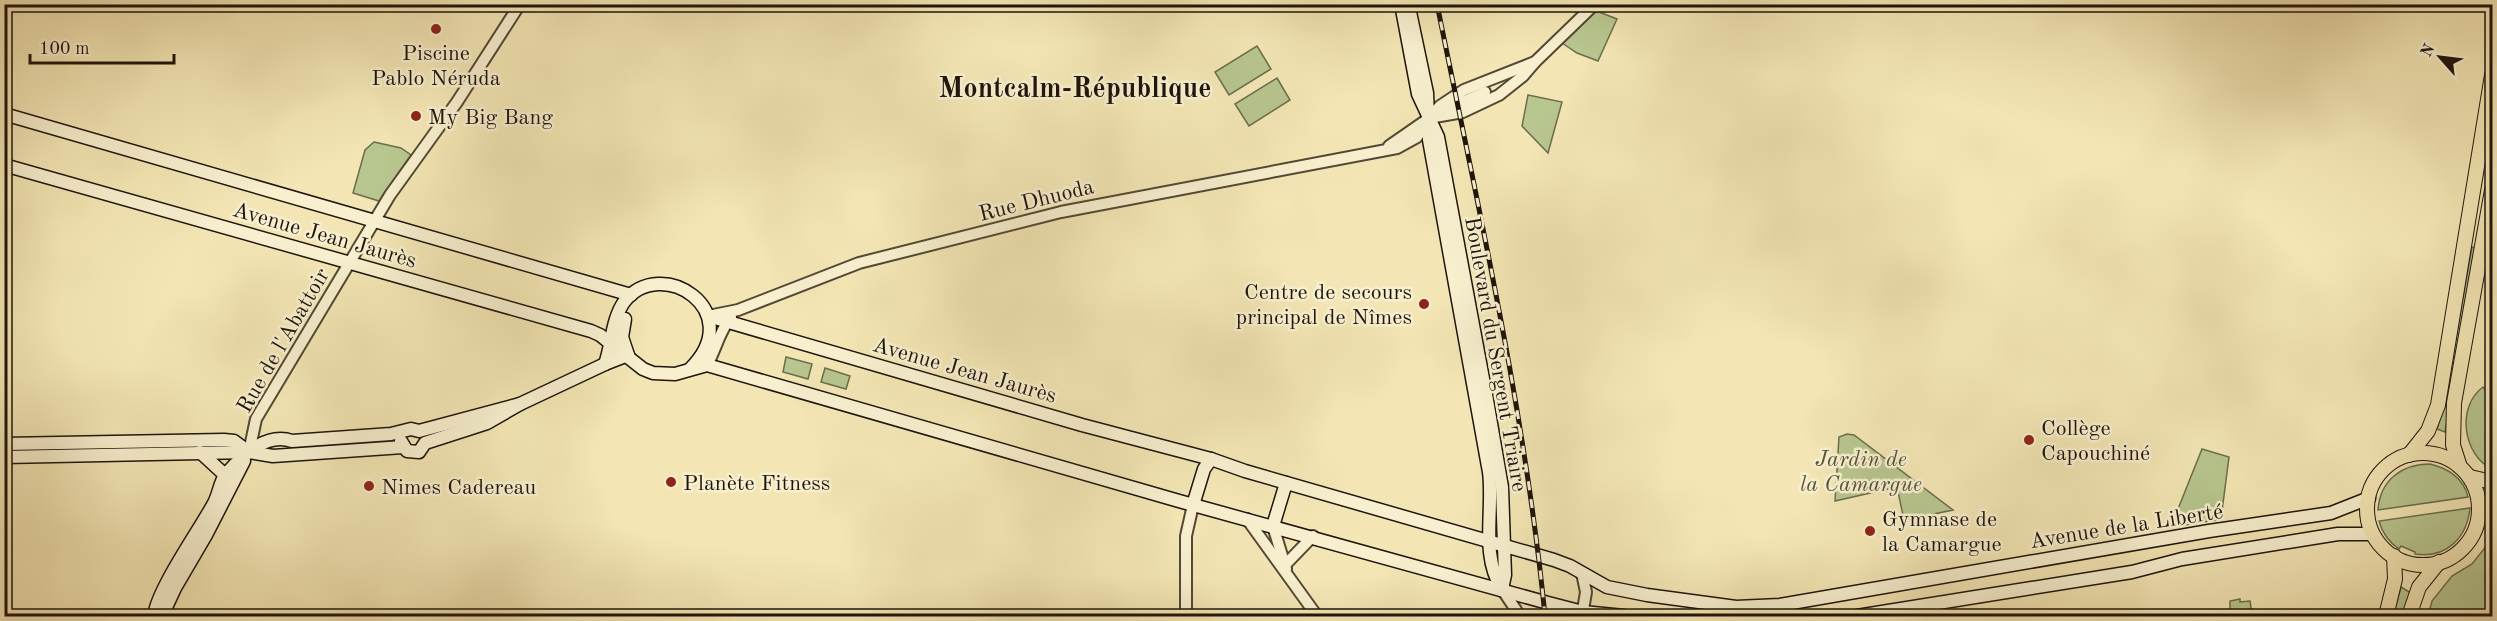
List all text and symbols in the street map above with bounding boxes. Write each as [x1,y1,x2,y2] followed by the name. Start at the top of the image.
[429,22,443,36] marker: Piscine Pablo Néruda
[30,27,174,65] scale bar
[2410,27,2470,87] north arrow
[39,40,90,58] text: 100 m
[2419,41,2439,60] text: N
[371,43,501,90] place label: Piscine Pablo Néruda
[939,76,1211,104] district label: Montcalm-République
[428,107,553,129] place label: My Big Bang
[409,109,423,123] marker: My Big Bang
[977,176,1096,226] street label: Rue Dhuoda
[230,199,419,273] street label: Avenue Jean Jaurès
[1460,215,1530,494] street label: Boulevard du Sergent Triaire
[233,265,334,417] street label: Rue de l'Abattoir
[1236,282,1412,329] place label: Centre de secours principal de Nîmes
[1417,297,1431,311] marker: Centre de secours principal de Nîmes
[870,334,1059,408] street label: Avenue Jean Jaurès
[2041,418,2150,465] place label: Collège Capouchiné
[2022,433,2036,447] marker: Collège Capouchiné
[1800,449,1922,496] park label: Jardin de la Camargue
[683,473,830,495] place label: Planète Fitness
[664,475,678,489] marker: Planète Fitness
[381,477,536,499] place label: Nimes Cadereau
[362,479,376,493] marker: Nimes Cadereau
[2028,501,2225,553] street label: Avenue de la Liberté
[1882,509,2002,556] place label: Gymnase de la Camargue
[1863,524,1877,538] marker: Gymnase de la Camargue

